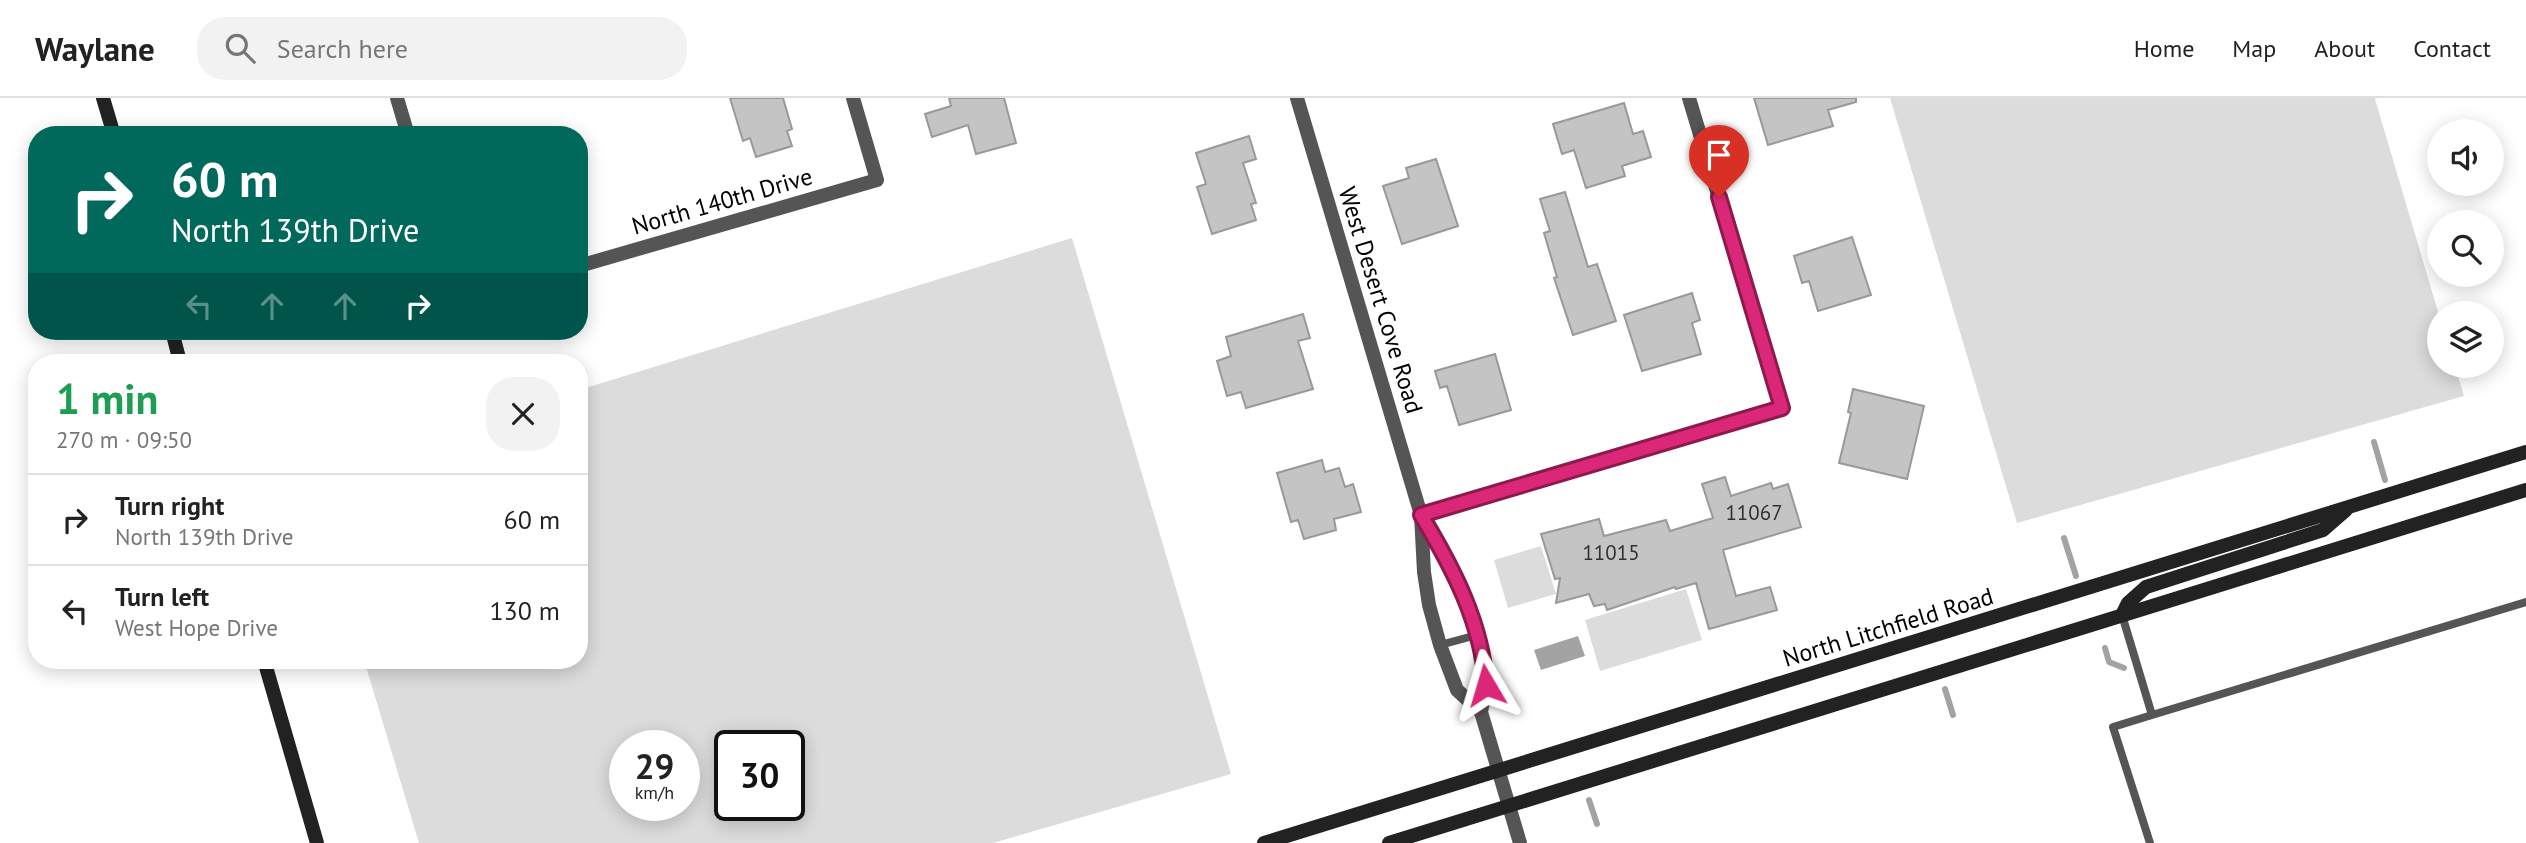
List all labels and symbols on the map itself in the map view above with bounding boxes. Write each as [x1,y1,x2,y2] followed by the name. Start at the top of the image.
[1689,125,1749,197] pin
[628,160,816,242] street label: North 140th Drive
[1332,183,1430,417] street label: West Desert Cove Road
[1725,499,1783,526] house number: 11067
[1582,539,1640,566] house number: 11015
[1779,580,1997,674] street label: North Litchfield Road
[1449,648,1523,722] position arrow
[714,730,805,821] speed limit sign: 30

